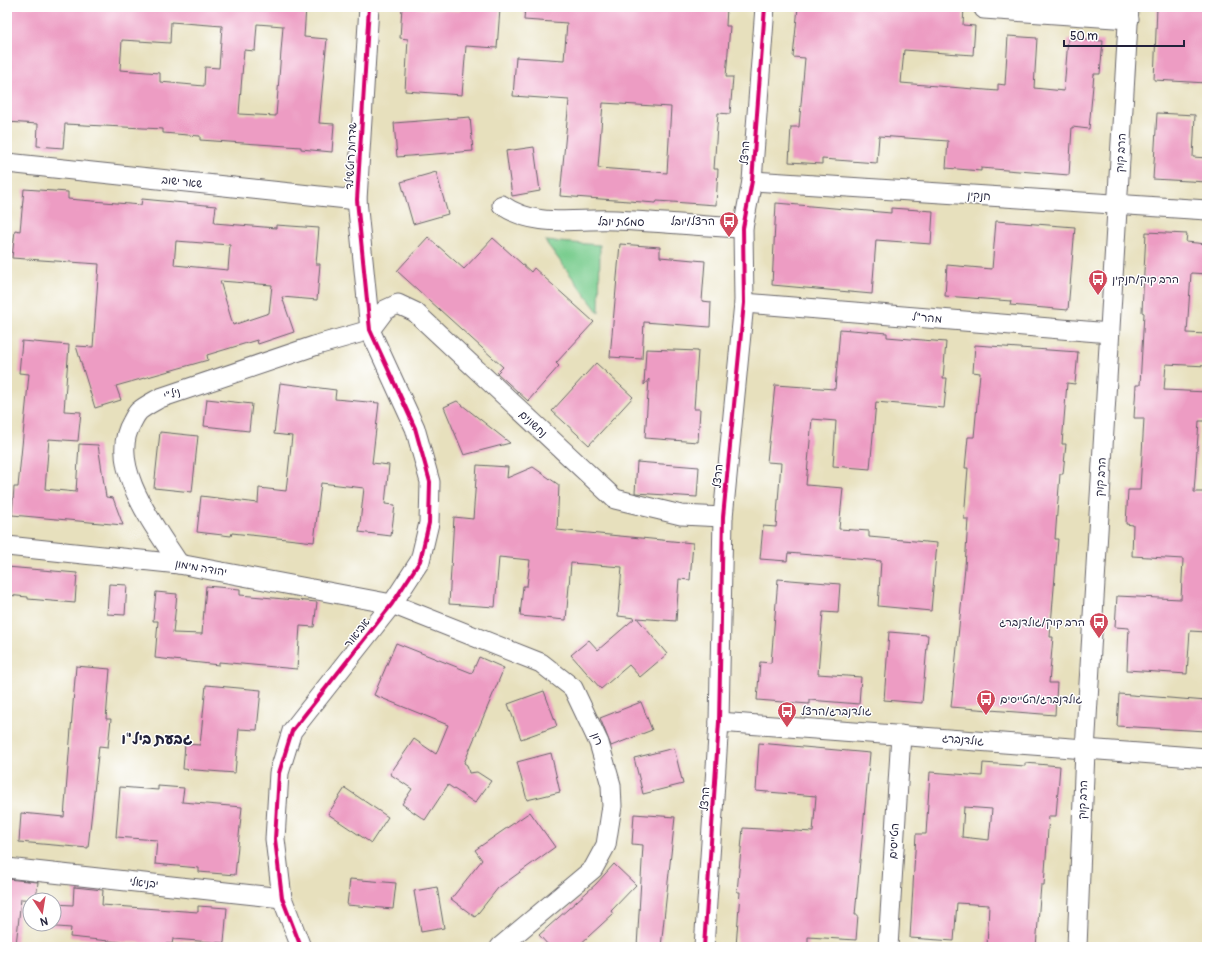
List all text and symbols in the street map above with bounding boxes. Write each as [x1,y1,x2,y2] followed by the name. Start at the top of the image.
[1064,22,1184,48] scale bar
[1070,29,1098,44] text: 50 m
[343,122,359,190] street label: שדרות רוטשילד
[1113,133,1129,173] street label: הרב קוק
[738,140,752,166] street label: הרצל
[161,173,204,191] street label: שאר ישוב
[967,189,991,203] street label: חנקין
[718,210,740,238] bus stop icon: הרצל/יובל
[597,215,645,229] street label: סמטת יובל
[670,215,715,228] place label: הרצל/יובל
[1087,268,1109,296] bus stop icon: הרב קוק/חנקין
[1112,273,1179,286] place label: הרב קוק/חנקין
[911,310,943,326] street label: מהר"ל
[162,385,182,403] street label: ניל"י
[516,408,550,440] street label: נחשונים
[1093,457,1109,497] street label: הרב קוק
[710,463,726,489] street label: הרצל
[174,557,228,579] street label: יהודה מימון
[1088,611,1110,639] bus stop icon: הרב קוק/גולדנברג
[341,616,373,650] street label: אביאור
[999,616,1085,629] place label: הרב קוק/גולדנברג
[975,688,997,716] bus stop icon: גולדנברג/הטייסים
[1000,693,1083,706] place label: גולדנברג/הטייסים
[776,700,798,728] bus stop icon: גולדנברג/הרצל
[801,705,872,718] place label: גולדנברג/הרצל
[122,730,193,749] district label: גבעת ביל"ו
[589,731,605,747] street label: רון
[941,732,985,748] street label: גולדנברג
[1076,780,1090,820] street label: הרב קוק
[698,786,712,812] street label: הרצל
[886,823,902,859] street label: הטייסים
[129,875,159,891] street label: יבניאלי
[22,892,62,932] north arrow
[38,914,49,929] text: N

